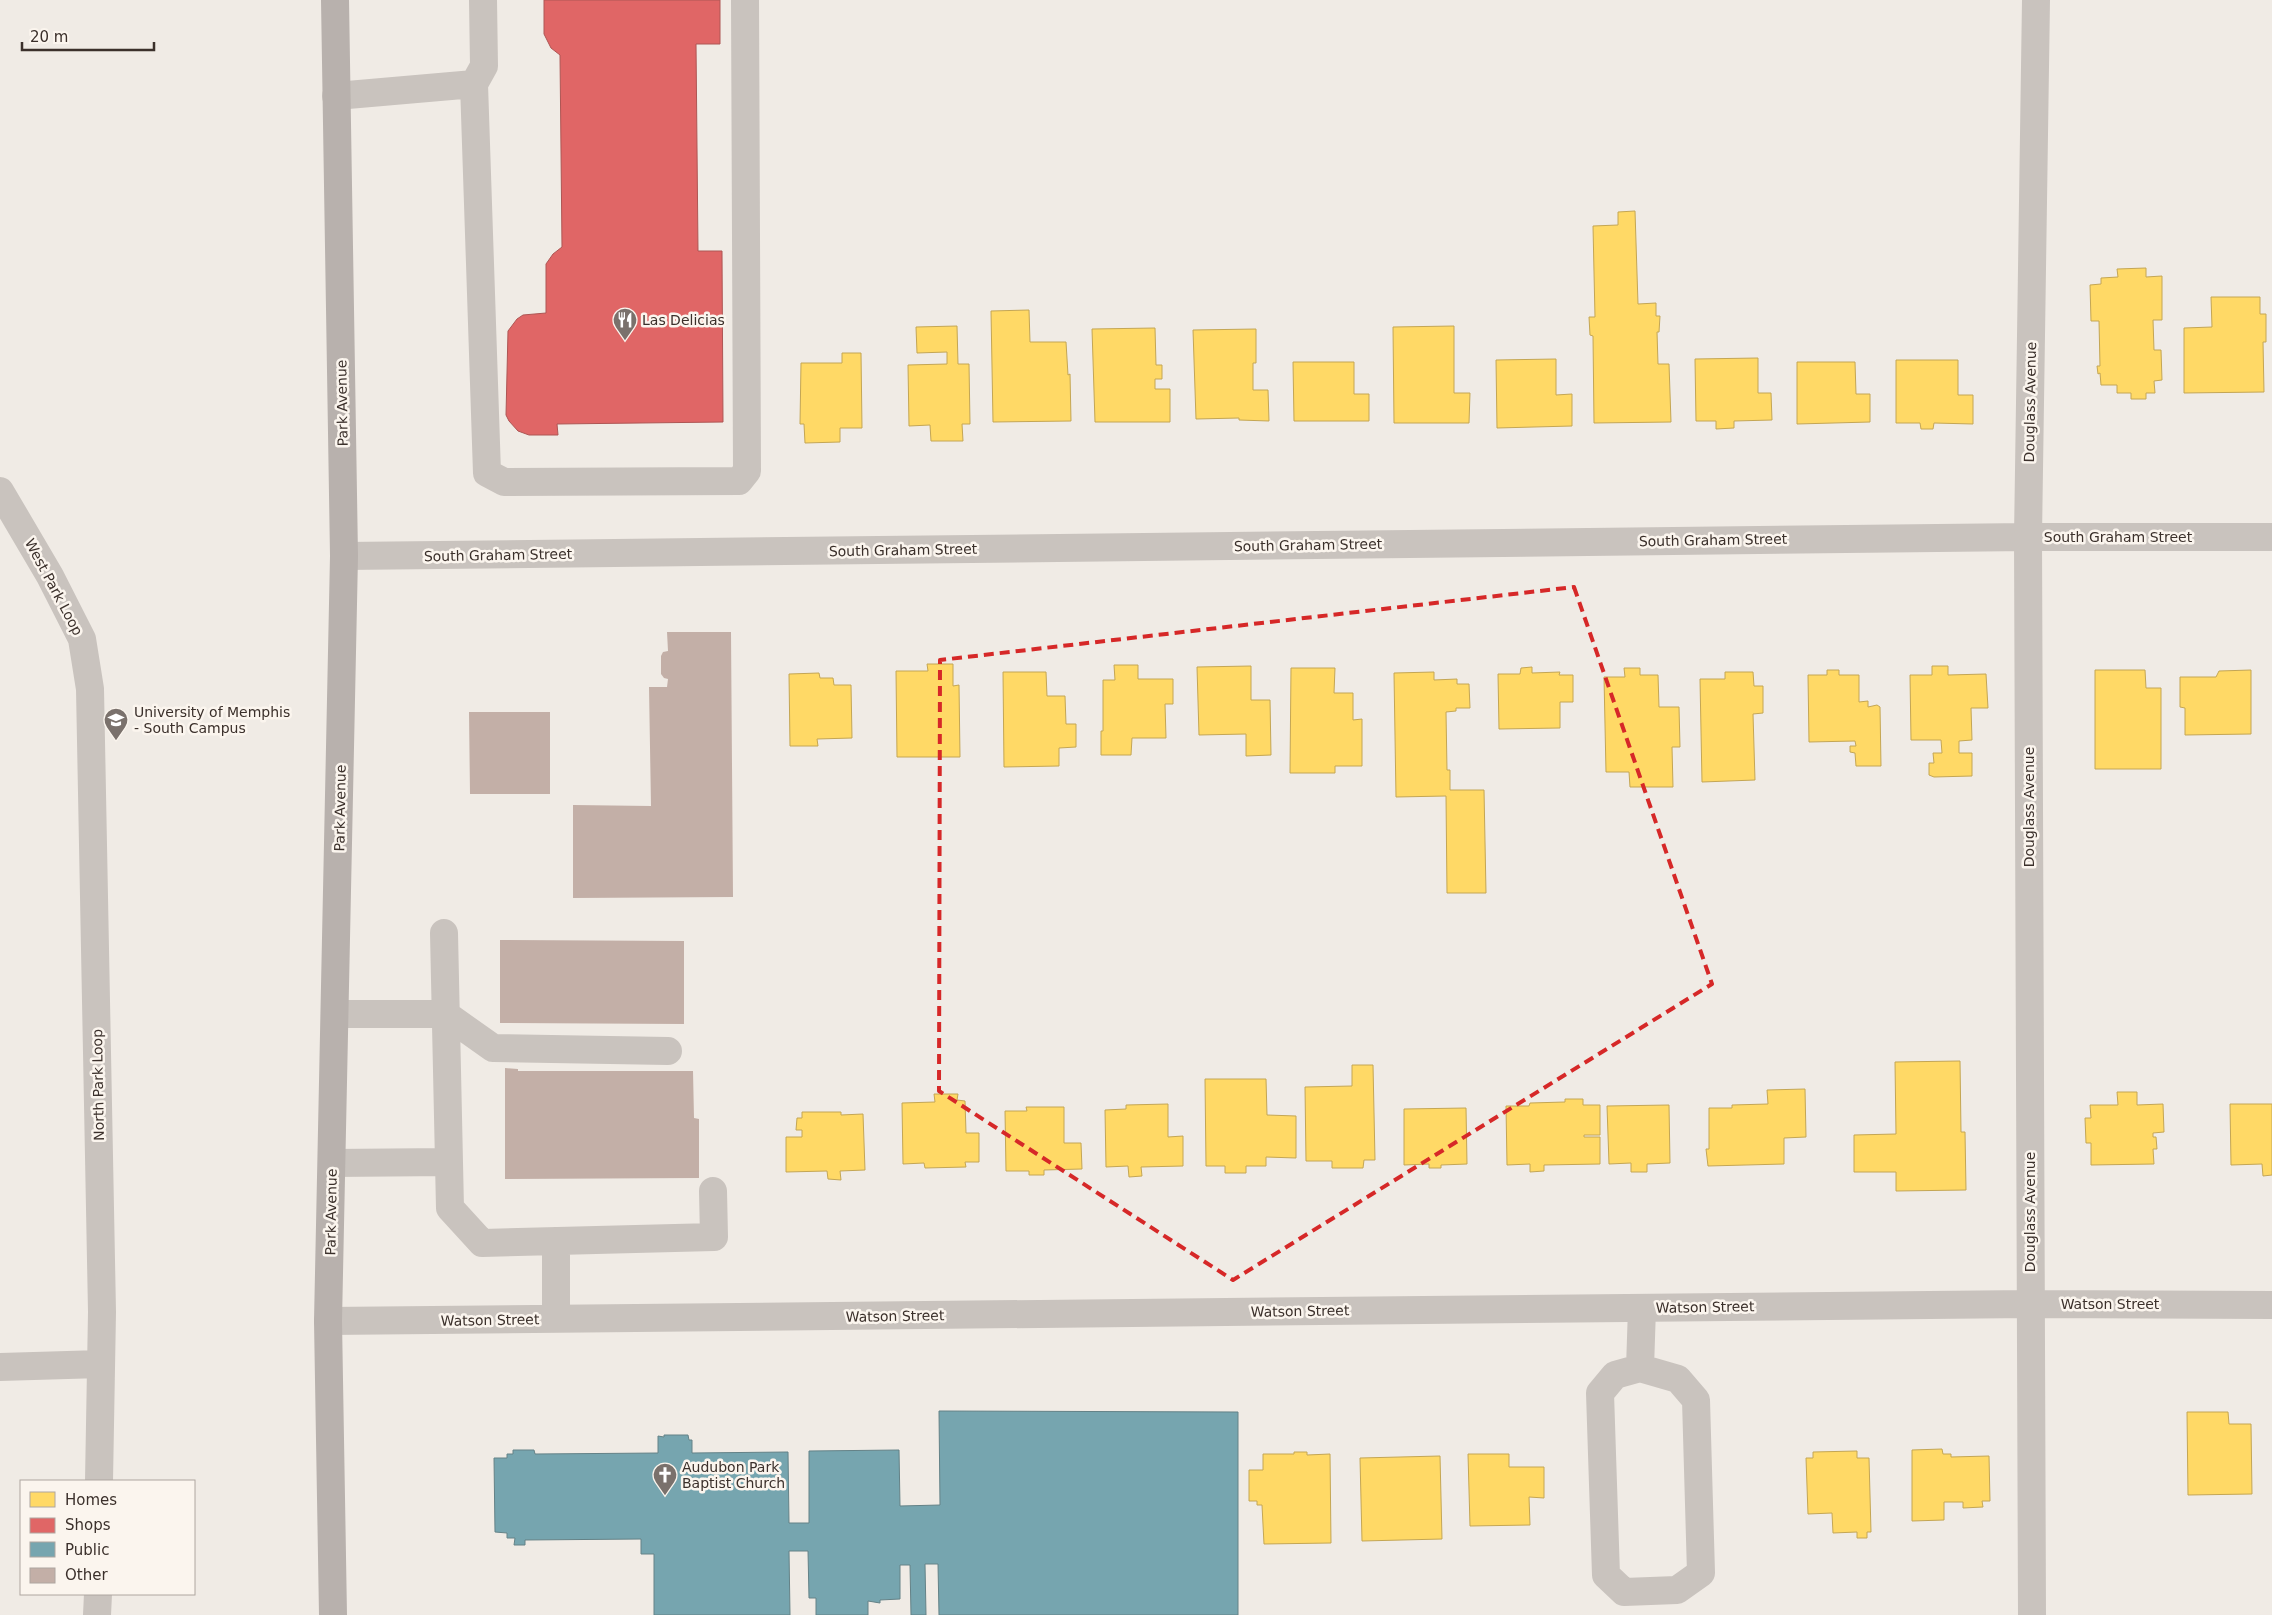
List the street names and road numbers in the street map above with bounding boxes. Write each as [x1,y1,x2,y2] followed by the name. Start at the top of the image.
[2021,342,2039,462] street label: Douglass Avenue
[333,359,351,447] street label: Park Avenue
[2044,529,2193,545] street label: South Graham Street
[1639,531,1788,549] street label: South Graham Street
[22,536,86,638] street label: West Park Loop
[1234,536,1383,554] street label: South Graham Street
[829,541,978,559] street label: South Graham Street
[424,546,573,564] street label: South Graham Street
[2021,747,2037,867] street label: Douglass Avenue
[331,764,349,852] street label: Park Avenue
[89,1029,107,1141] street label: North Park Loop
[2022,1152,2038,1272] street label: Douglass Avenue
[322,1168,340,1256] street label: Park Avenue
[2061,1296,2160,1312] street label: Watson Street
[1655,1298,1755,1316] street label: Watson Street
[1250,1302,1350,1320] street label: Watson Street
[845,1307,945,1325] street label: Watson Street
[440,1311,540,1329] street label: Watson Street

